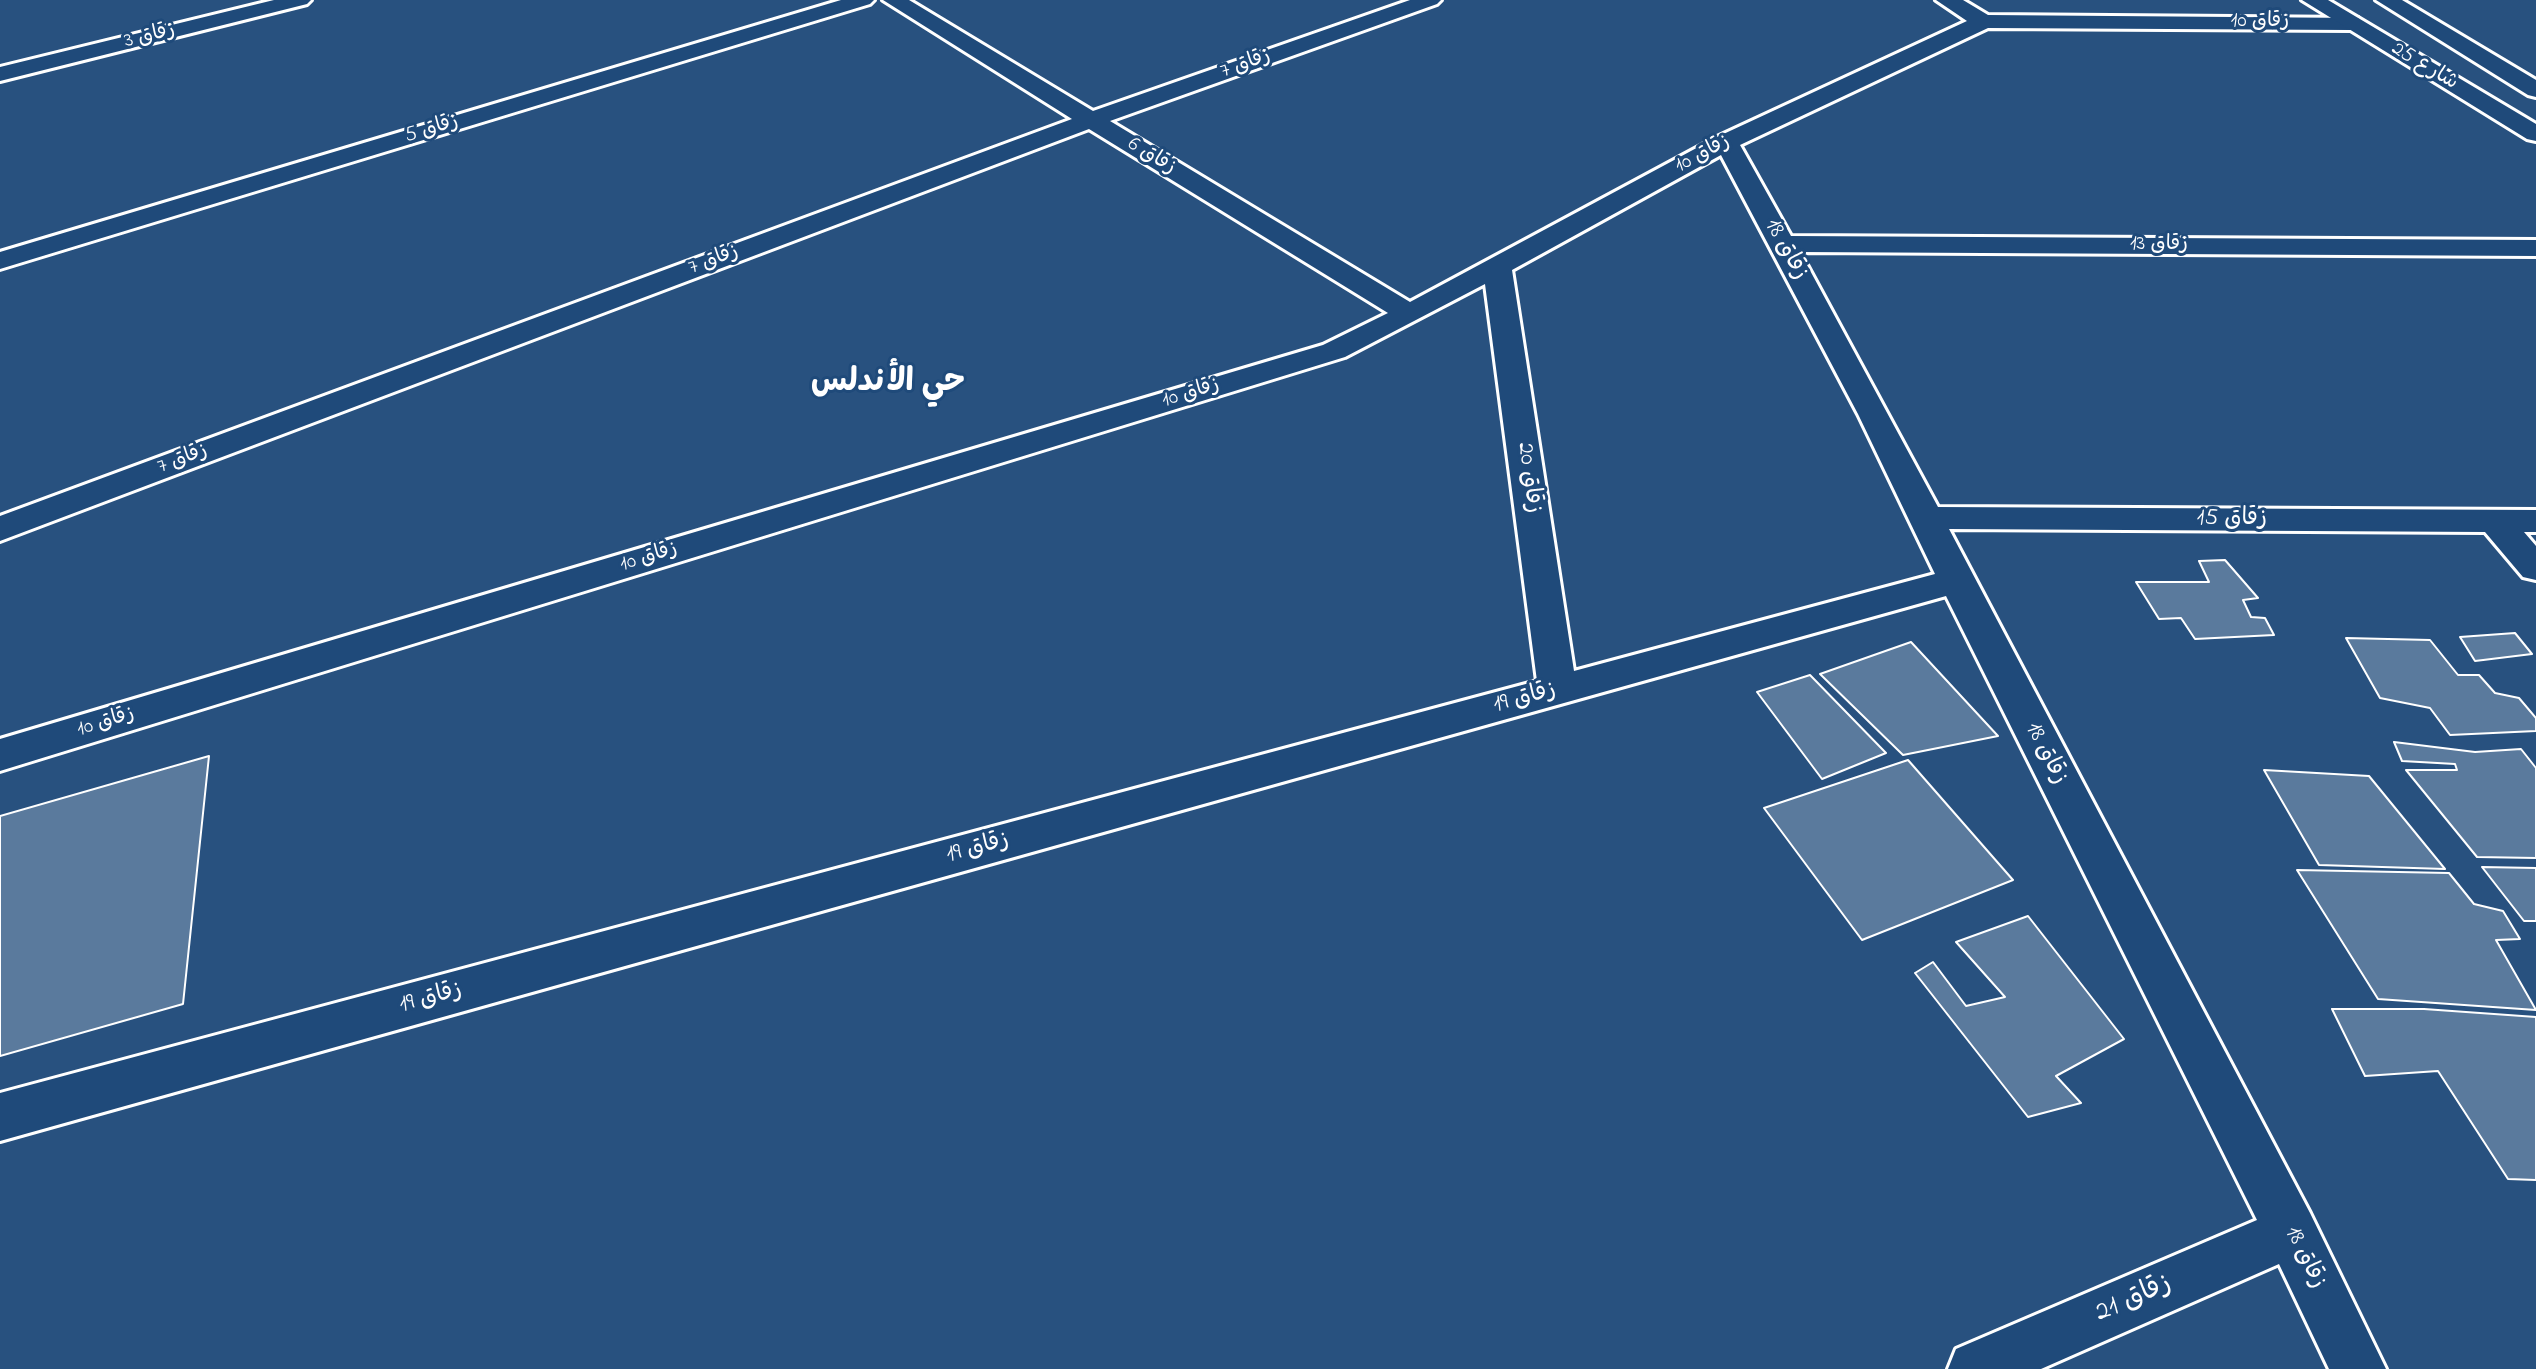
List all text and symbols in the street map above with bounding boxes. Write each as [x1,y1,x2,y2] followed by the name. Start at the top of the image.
[2231,10,2289,36] street label: زقاق 10
[122,19,178,55] street label: زقاق 3
[2386,37,2462,97] street label: شارع 25
[1217,44,1275,86] street label: زقاق 7
[402,110,462,150] street label: زقاق 5
[1671,130,1735,180] street label: زقاق 10
[1122,133,1180,181] street label: زقاق 6
[1757,214,1813,286] street label: زقاق 18
[2130,233,2188,259] street label: زقاق 13
[685,240,743,282] street label: زقاق 7
[811,366,965,404] district label: حي الأندلس
[1159,373,1223,415] street label: زقاق 10
[154,439,212,481] street label: زقاق 7
[1509,441,1547,515] street label: زقاق 20
[2197,506,2267,534] street label: زقاق 15
[617,537,681,579] street label: زقاق 10
[1490,677,1560,721] street label: زقاق 19
[74,702,138,744] street label: زقاق 10
[2017,718,2073,790] street label: زقاق 18
[943,827,1013,871] street label: زقاق 19
[396,977,466,1021] street label: زقاق 19
[2277,1222,2331,1294] street label: زقاق 18
[2091,1268,2177,1332] street label: زقاق 21

